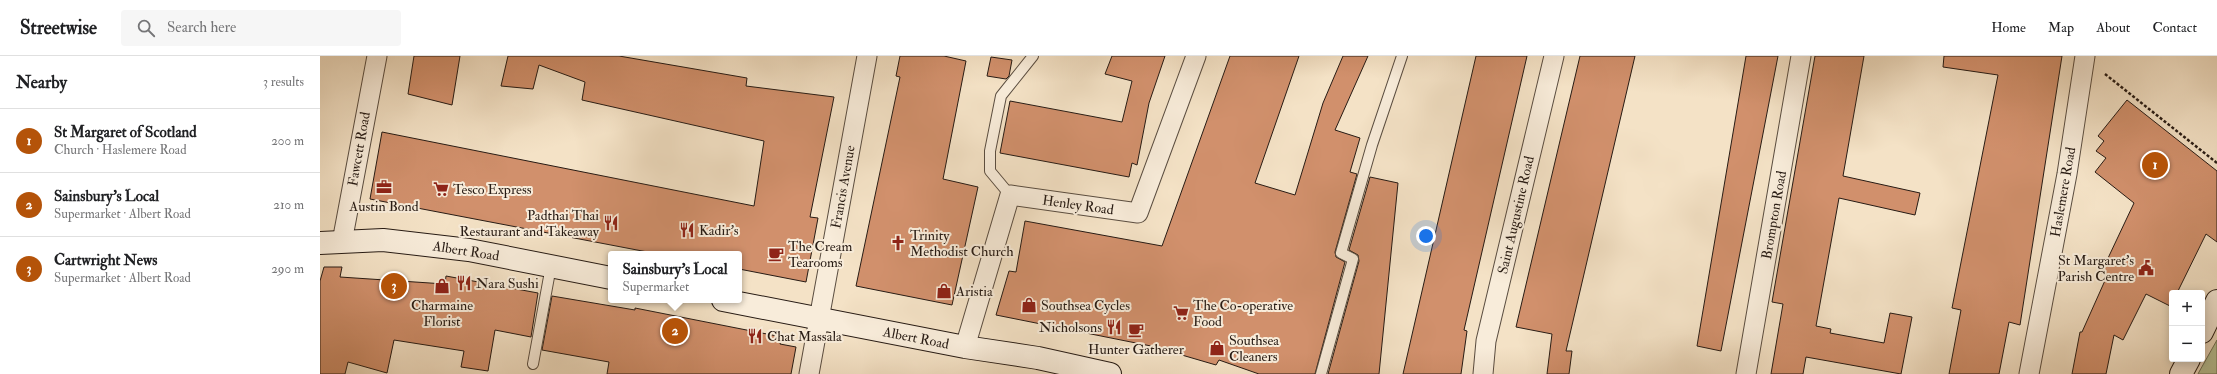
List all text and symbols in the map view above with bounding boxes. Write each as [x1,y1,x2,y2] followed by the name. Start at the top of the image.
[121,10,401,46] search box
[20,16,97,40] text: Streetwise
[135,17,157,39] icon: search
[167,18,236,37] text: Search here
[1991,19,2026,36] text: Home
[2048,19,2074,36] text: Map
[2096,19,2130,36] text: About
[2152,19,2197,36] text: Contact
[16,72,67,93] text: Nearby
[263,74,304,90] text: 3 results
[344,110,374,188] street label: Fawcett Road
[54,123,197,142] text: St Margaret of Scotland
[27,133,31,149] text: 1
[271,133,304,149] text: 200 m
[54,142,187,158] text: Church · Haslemere Road
[827,144,859,230] street label: Francis Avenue
[2047,145,2079,238] street label: Haslemere Road
[2142,150,2168,180] pin: 1
[1494,154,1538,276] street label: Saint Augustine Road
[1758,169,1791,261] street label: Brompton Road
[375,178,393,196] office icon: Austin Bond
[432,180,450,198] supermarket icon: Tesco Express
[453,181,532,199] place label: Tesco Express
[54,187,159,206] text: Sainsbury's Local
[1041,192,1115,219] street label: Henley Road
[26,197,32,213] text: 2
[273,197,304,213] text: 210 m
[348,198,419,215] place label: Austin Bond
[54,206,191,222] text: Supermarket · Albert Road
[460,207,600,241] place label: Padthai Thai Restaurant and Takeaway
[602,214,620,232] restaurant icon: Padthai Thai Restaurant and Takeaway
[678,221,696,239] restaurant icon: Kadir's
[699,222,739,239] place label: Kadir's
[1416,226,1436,246] your location
[910,227,1014,260] place label: Trinity Methodist Church
[889,234,907,252] church icon: Trinity Methodist Church
[431,237,501,265] street label: Albert Road
[788,238,852,271] place label: The Cream Tearooms
[767,245,785,263] cafe icon: The Cream Tearooms
[54,251,157,270] text: Cartwright News
[608,251,742,303] popup
[2058,252,2134,285] place label: St Margaret's Parish Centre
[2137,259,2155,277] public building icon: St Margaret's Parish Centre
[622,260,728,279] text: Sainsbury's Local
[27,261,32,277] text: 3
[271,261,304,277] text: 290 m
[54,270,191,286] text: Supermarket · Albert Road
[381,271,407,301] pin: 3
[455,274,473,292] restaurant icon: Nara Sushi
[476,275,539,292] place label: Nara Sushi
[433,277,451,295] shop icon: Charmaine Florist
[622,279,689,295] text: Supermarket
[935,282,953,300] shop icon: Aristia
[955,283,993,300] place label: Aristia
[2169,290,2205,362] map controls
[2169,290,2205,326] button: +
[1020,296,1038,314] shop icon: Southsea Cycles
[411,297,473,330] place label: Charmaine Florist
[1041,297,1130,315] place label: Southsea Cycles
[1193,297,1293,330] place label: The Co-operative Food
[1172,304,1190,322] supermarket icon: The Co-operative Food
[662,316,688,346] pin: 2
[1105,318,1123,336] restaurant icon: Nicholsons
[1039,319,1102,336] place label: Nicholsons
[1127,321,1145,339] cafe icon: Hunter Gatherer
[880,323,951,353] street label: Albert Road
[2169,326,2205,362] button: −
[746,327,764,345] restaurant icon: Chat Massala
[767,328,842,345] place label: Chat Massala
[1229,332,1279,365] place label: Southsea Cleaners
[1208,339,1226,357] shop icon: Southsea Cleaners
[1088,341,1185,358] place label: Hunter Gatherer

